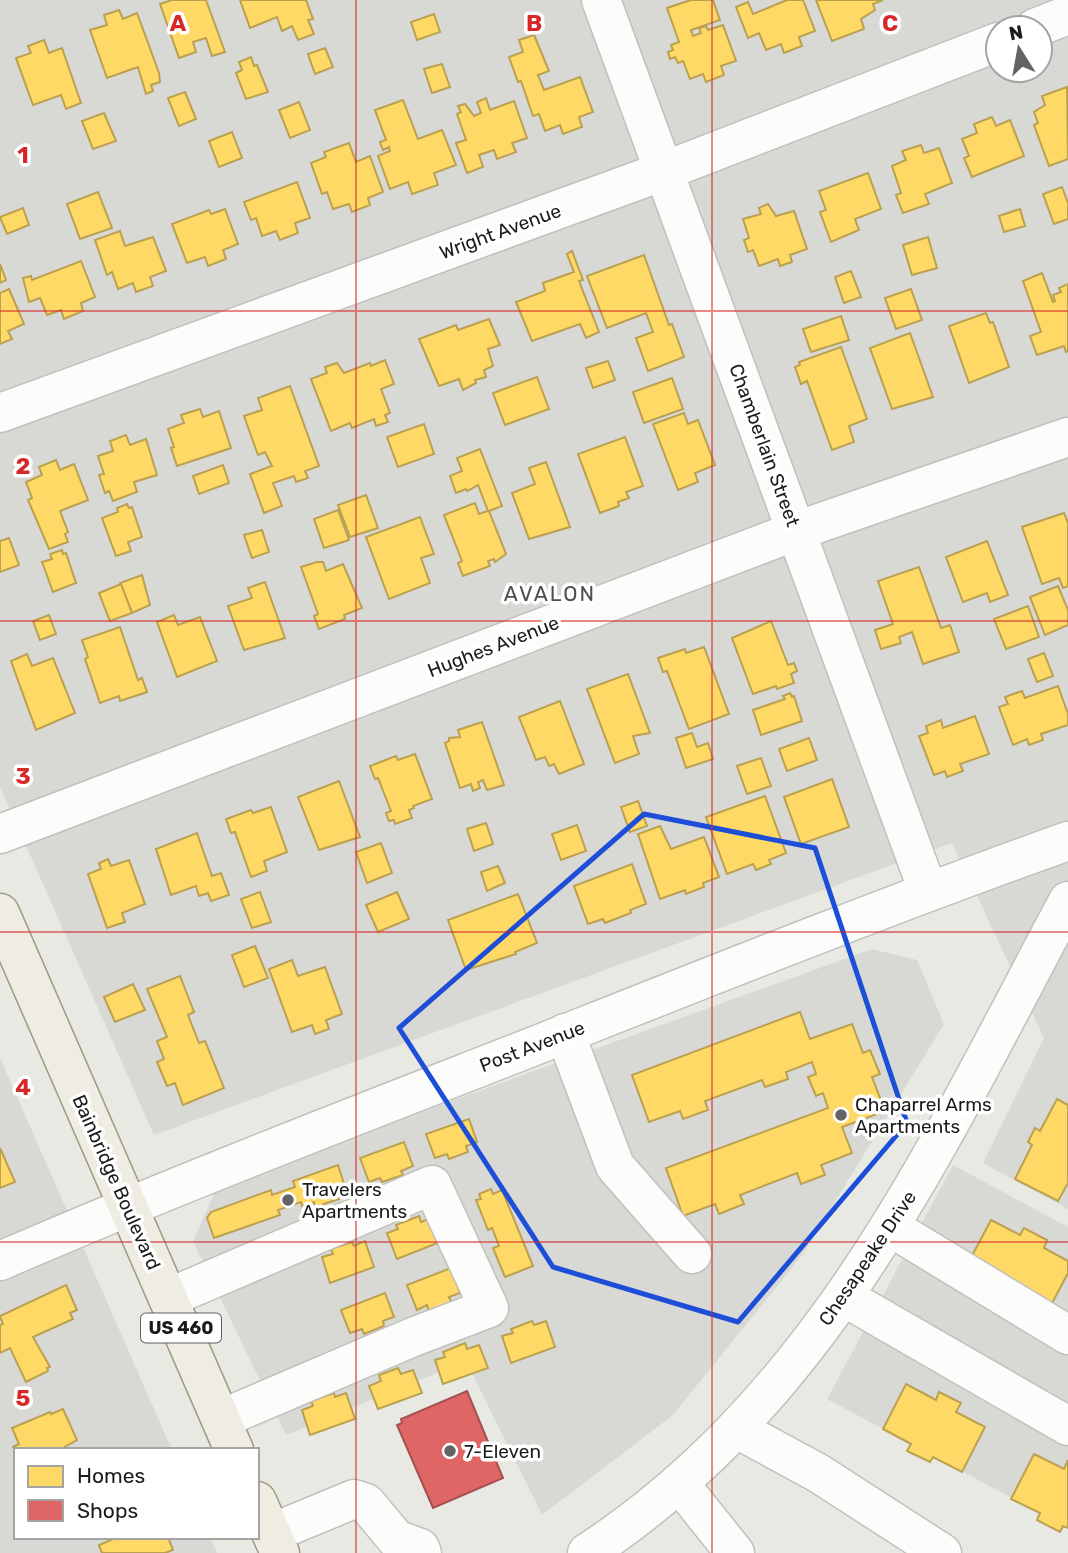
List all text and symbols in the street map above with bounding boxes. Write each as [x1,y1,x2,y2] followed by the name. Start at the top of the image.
[170,9,187,37] text: A
[526,9,542,37] text: B
[882,9,898,37] text: C
[984,14,1054,84] north arrow
[1007,20,1025,45] text: N
[17,141,29,169] text: 1
[436,199,564,264] street label: Wright Avenue
[724,361,805,530] street label: Chamberlain Street
[16,452,30,480] text: 2
[504,581,596,606] district label: AVALON
[424,611,562,682] street label: Hughes Avenue
[15,762,31,790] text: 3
[476,1016,588,1077] street label: Post Avenue
[15,1073,31,1101] text: 4
[68,1091,166,1273] street label: Bainbridge Boulevard
[855,1093,992,1138] place label: Chaparrel Arms Apartments
[833,1107,849,1123] marker: Chaparrel Arms Apartments
[302,1178,407,1223] place label: Travelers Apartments
[814,1186,921,1330] street label: Chesapeake Drive
[280,1192,296,1208] marker: Travelers Apartments
[141,1314,221,1343] road number: US 460
[16,1384,31,1412] text: 5
[464,1440,541,1463] place label: 7-Eleven
[442,1443,458,1459] marker: 7-Eleven
[14,1448,259,1539] legend
[77,1463,145,1488] text: Homes
[77,1498,138,1523] text: Shops

